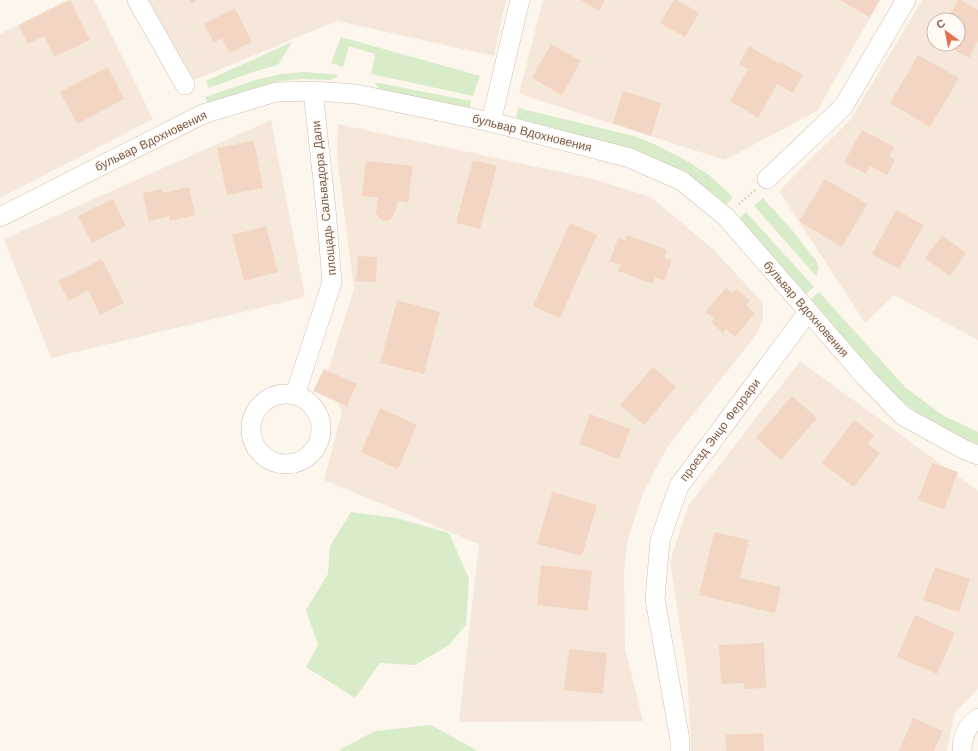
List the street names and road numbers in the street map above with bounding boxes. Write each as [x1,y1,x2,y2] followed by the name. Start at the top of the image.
[93,108,209,174] street label: бульвар Вдохновения
[471,111,593,155] street label: бульвар Вдохновения
[309,120,339,276] street label: площадь Сальвадора Дали
[760,258,852,360] street label: бульвар Вдохновения
[677,376,763,484] street label: проезд Энцо Феррари

